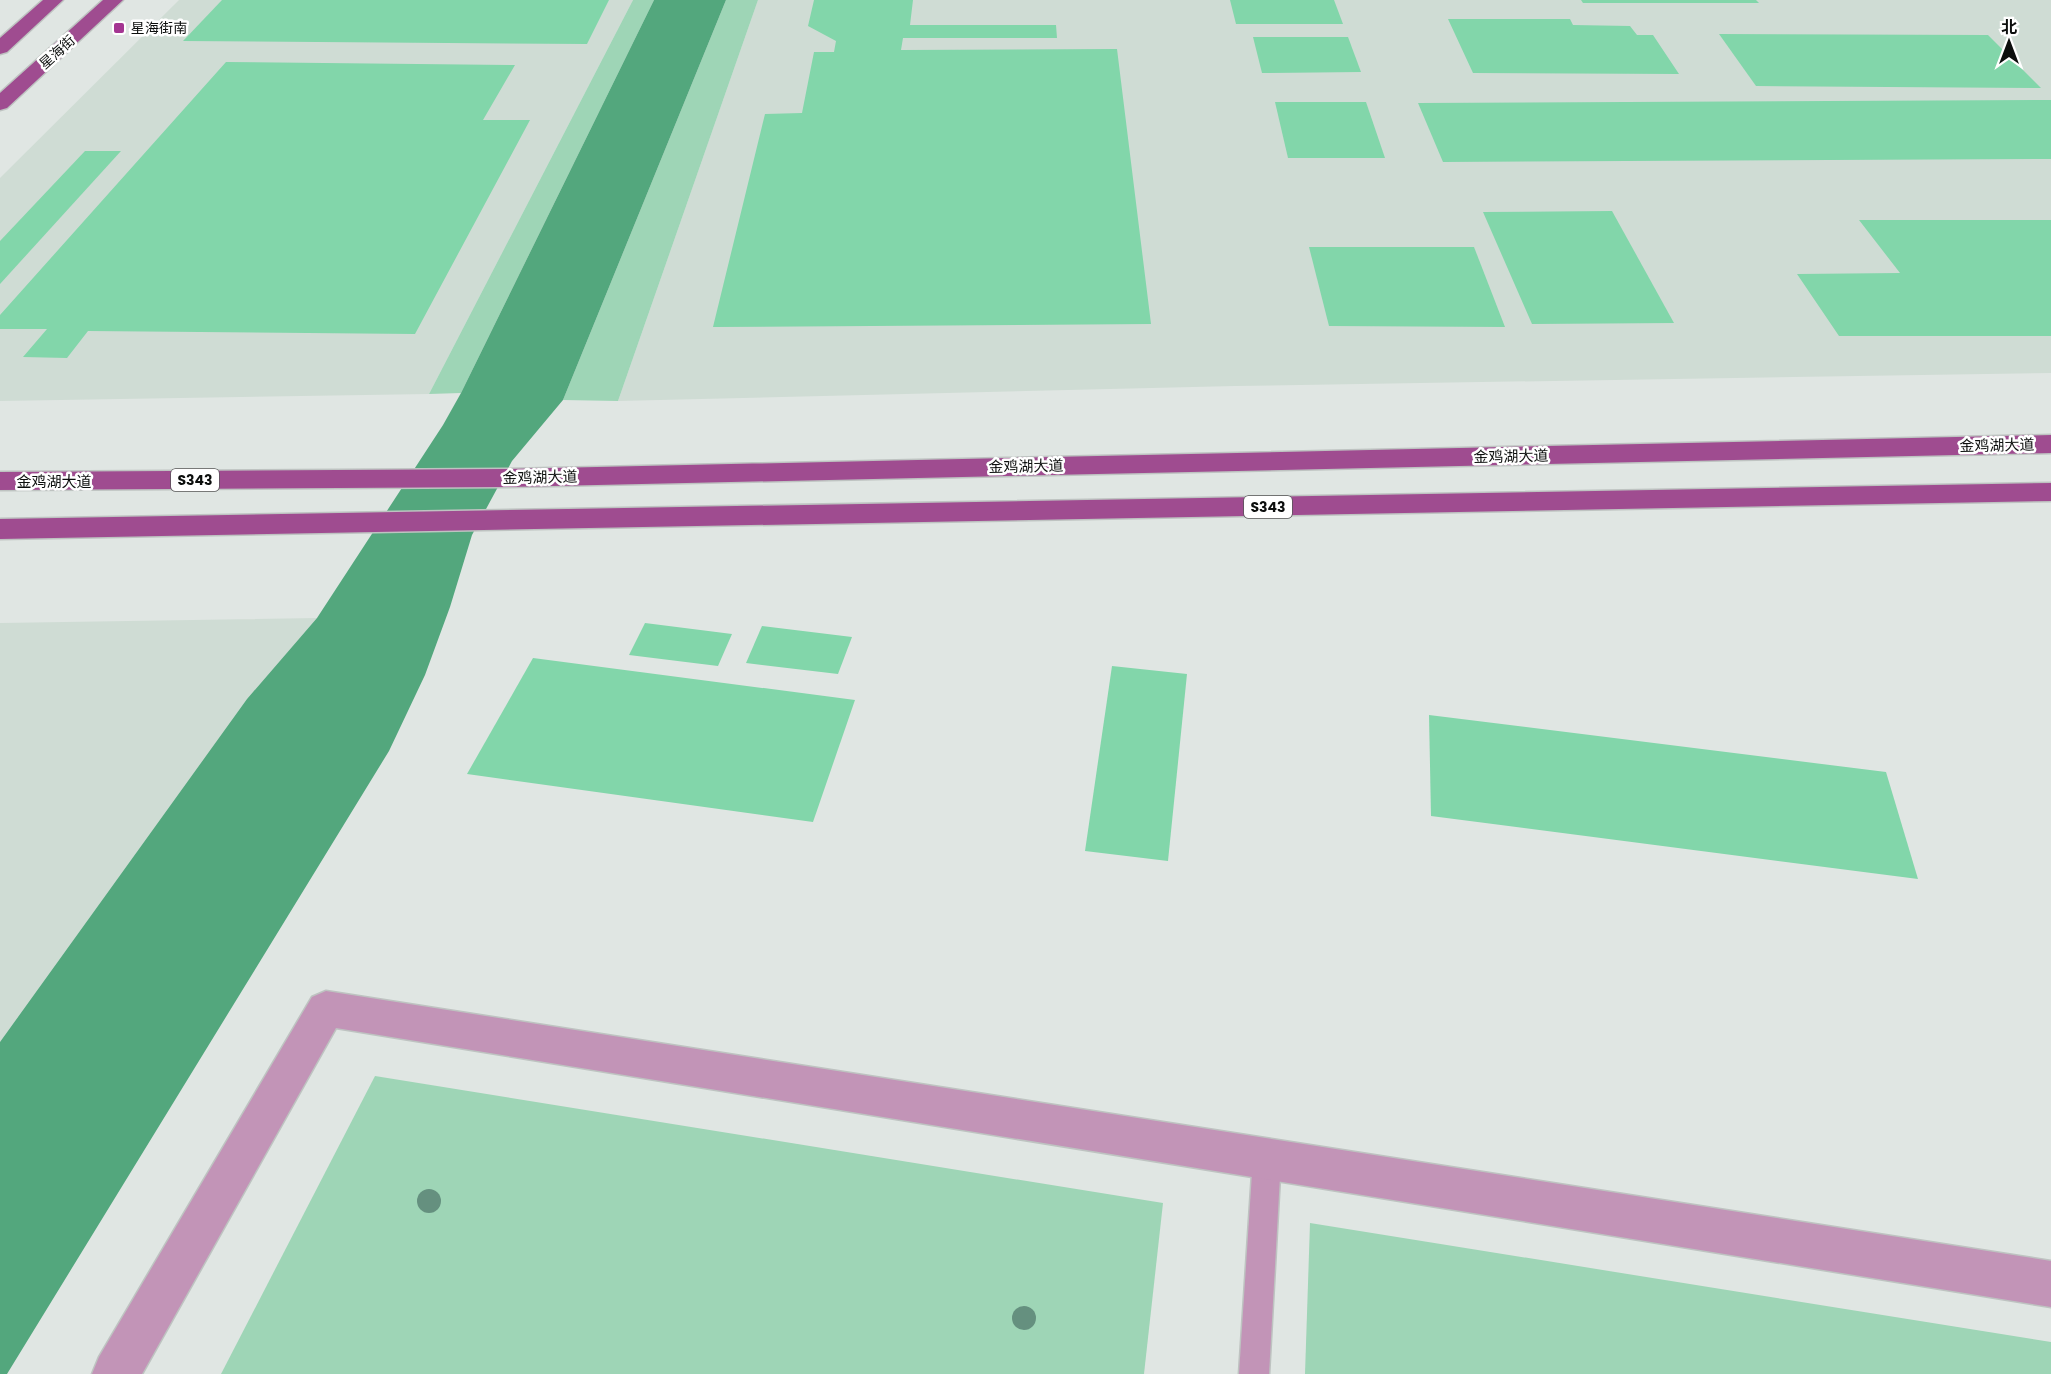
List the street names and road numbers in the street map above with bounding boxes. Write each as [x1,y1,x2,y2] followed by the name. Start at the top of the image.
[35,31,79,73] street label: 星海街
[1959,434,2035,456] street label: 金鸡湖大道
[1473,445,1549,467] street label: 金鸡湖大道
[988,455,1064,477] street label: 金鸡湖大道
[502,466,578,488] street label: 金鸡湖大道
[171,469,219,491] road number: S343
[16,471,92,492] street label: 金鸡湖大道
[1244,496,1292,518] road number: S343

